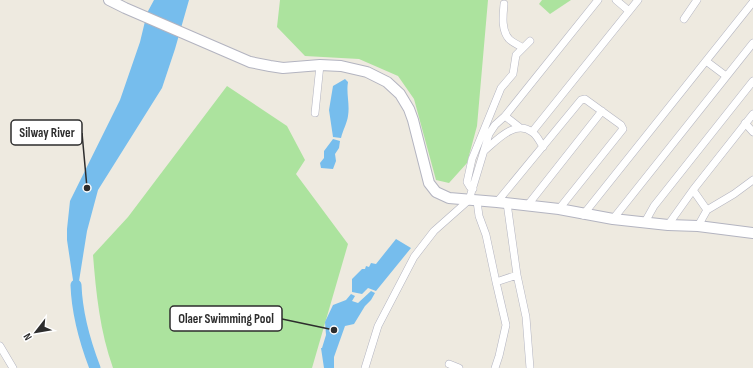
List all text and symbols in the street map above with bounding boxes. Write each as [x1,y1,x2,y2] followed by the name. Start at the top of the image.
[11,120,82,145] callout: Silway River
[19,125,75,141] text: Silway River
[170,306,282,331] callout: Olaer Swimming Pool
[178,311,274,327] text: Olaer Swimming Pool
[16,312,56,352] north arrow
[21,331,35,343] text: N

